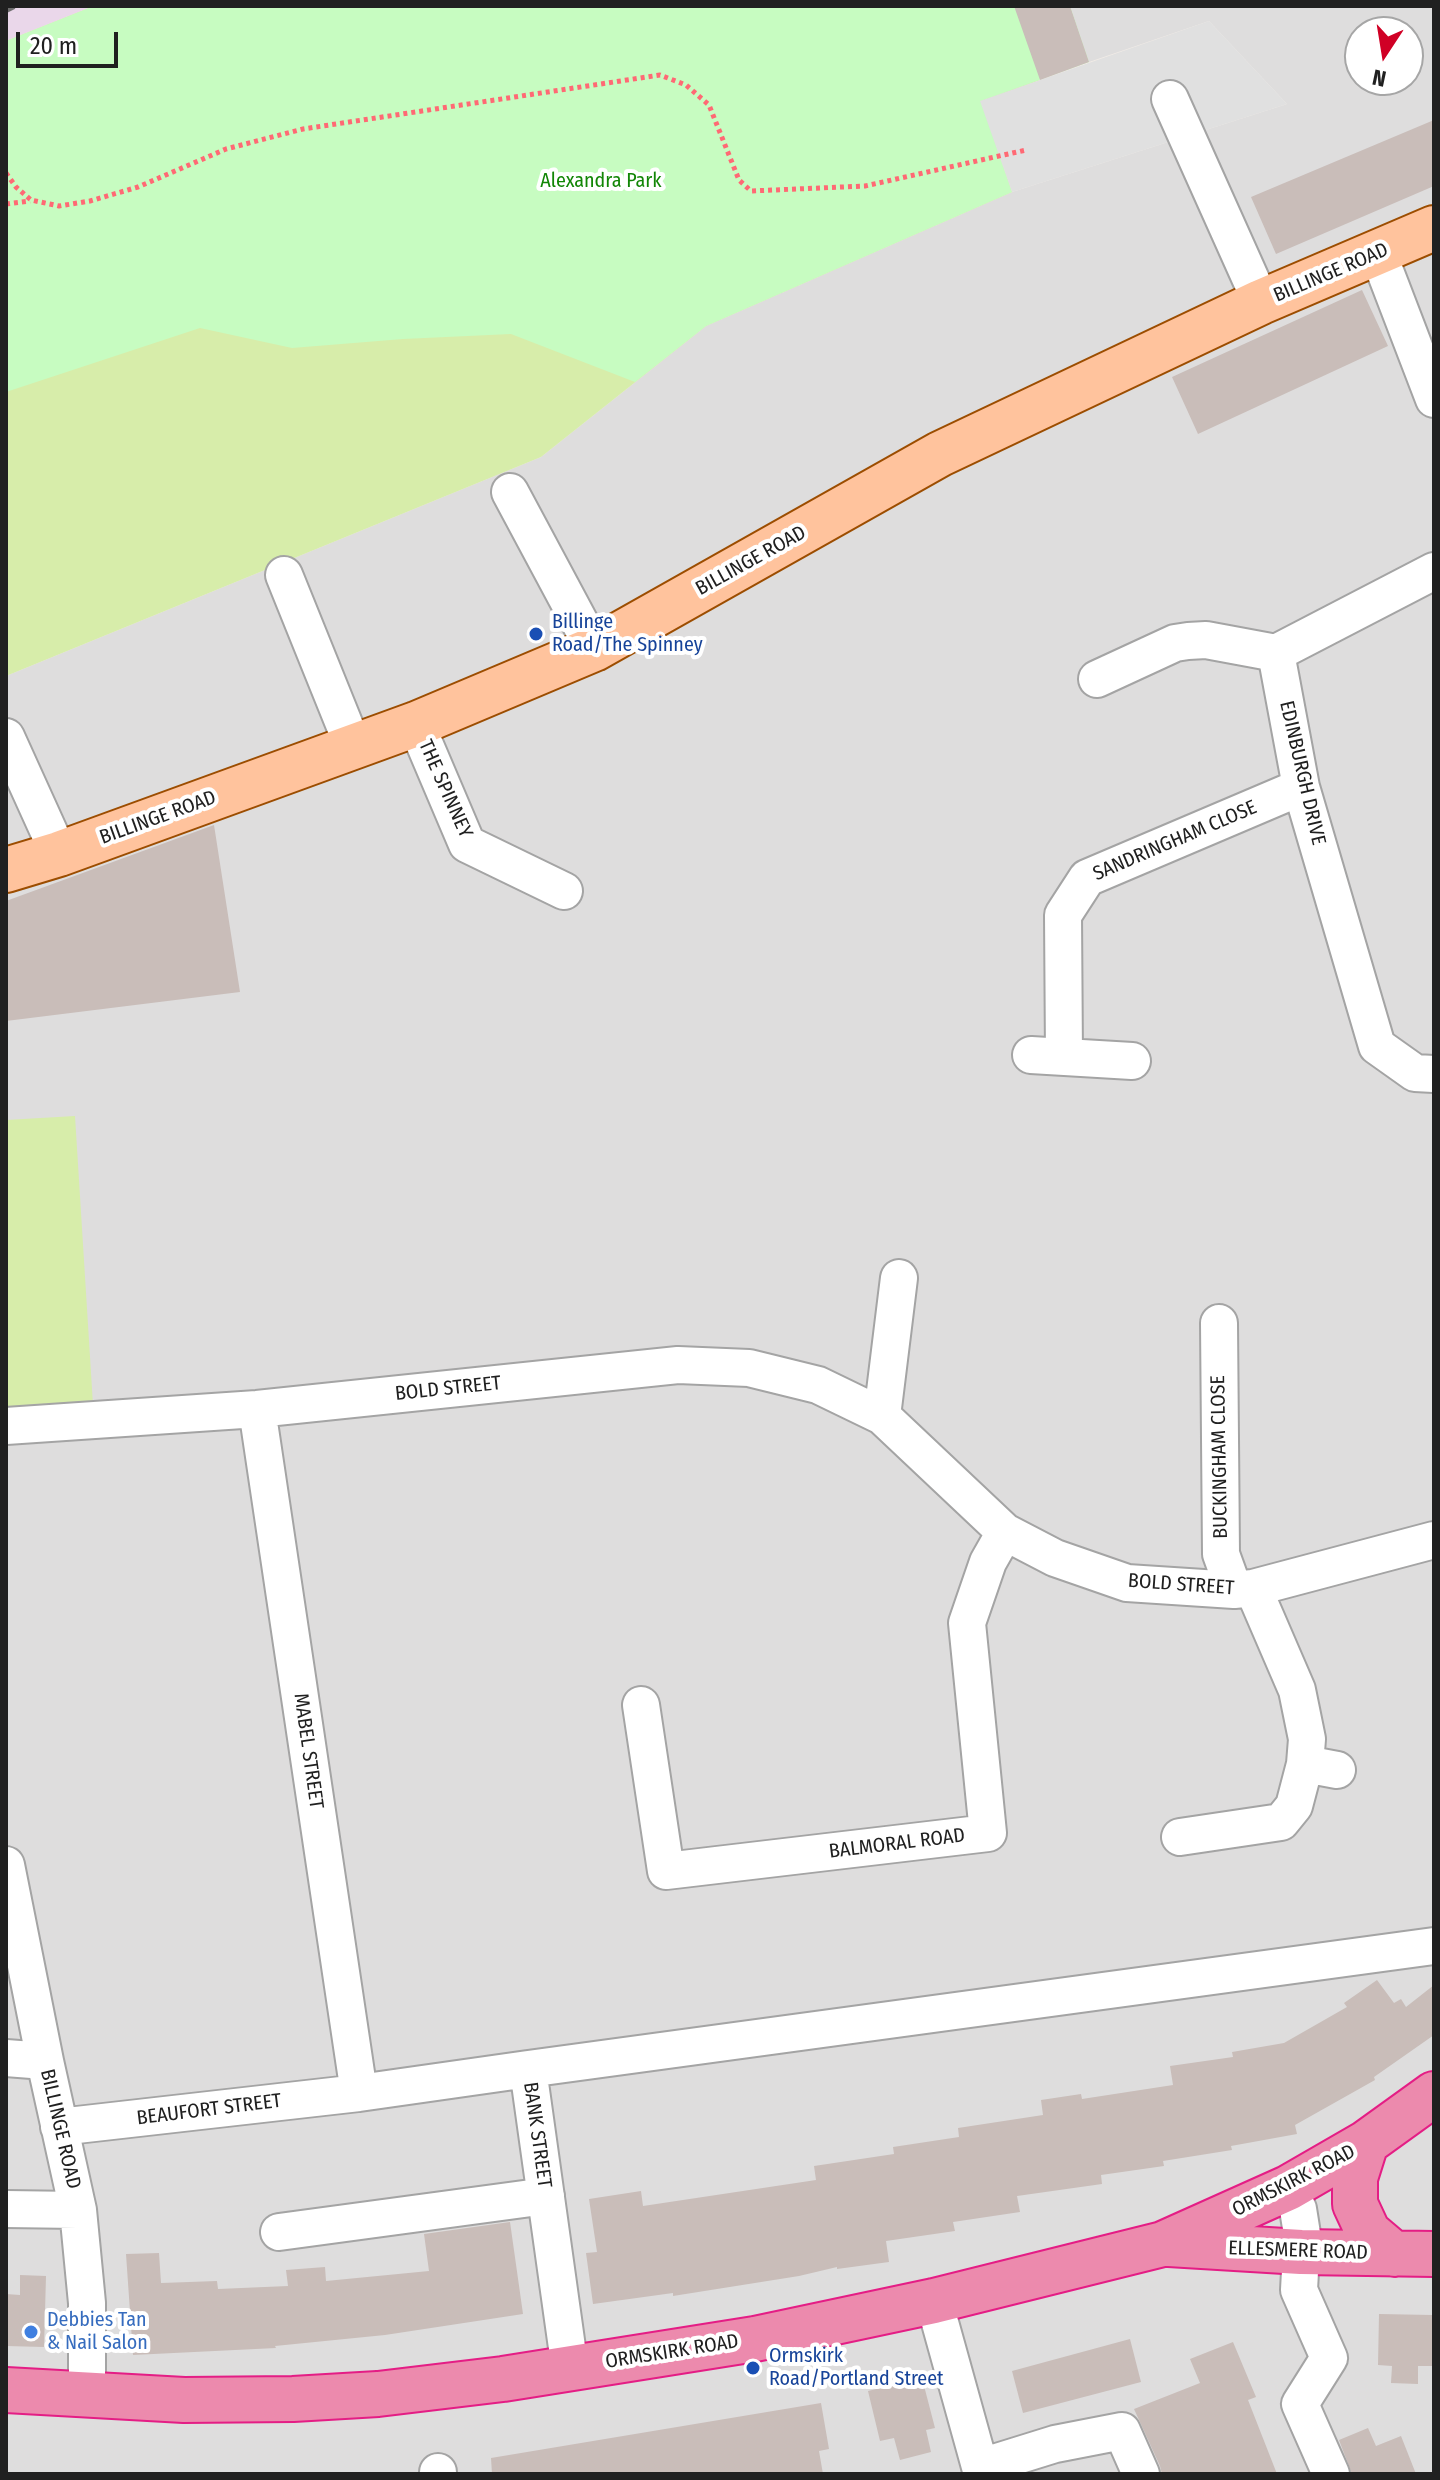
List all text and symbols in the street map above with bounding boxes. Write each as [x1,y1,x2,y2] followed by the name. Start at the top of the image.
[20,16,122,66] scale bar
[1344,16,1424,96] north arrow
[30,32,77,60] text: 20 m
[1370,63,1389,93] text: N
[540,169,662,193] park label: Alexandra Park
[1270,238,1392,308] street label: BILLINGE ROAD
[692,521,810,601] street label: BILLINGE ROAD
[552,610,703,657] place label: Billinge Road/The Spinney
[527,625,545,643] marker: Billinge Road/The Spinney
[1274,698,1330,848] street label: EDINBURGH DRIVE
[413,736,477,842] street label: THE SPINNEY
[97,786,219,850] street label: BILLINGE ROAD
[1090,796,1260,886] street label: SANDRINGHAM CLOSE
[394,1372,502,1406] street label: BOLD STREET
[1207,1375,1233,1539] street label: BUCKINGHAM CLOSE
[1127,1569,1235,1601] street label: BOLD STREET
[288,1692,328,1810] street label: MABEL STREET
[828,1824,966,1864] street label: BALMORAL ROAD
[35,2067,85,2191] street label: BILLINGE ROAD
[518,2081,556,2189] street label: BANK STREET
[135,2089,283,2131] street label: BEAUFORT STREET
[1229,2140,1359,2222] street label: ORMSKIRK ROAD
[1228,2237,1368,2265] street label: ELLESMERE ROAD
[47,2308,148,2355] place label: Debbies Tan & Nail Salon
[22,2323,40,2341] marker: Debbies Tan & Nail Salon
[604,2330,740,2374] street label: ORMSKIRK ROAD
[769,2344,944,2391] place label: Ormskirk Road/Portland Street
[744,2359,762,2377] marker: Ormskirk Road/Portland Street

